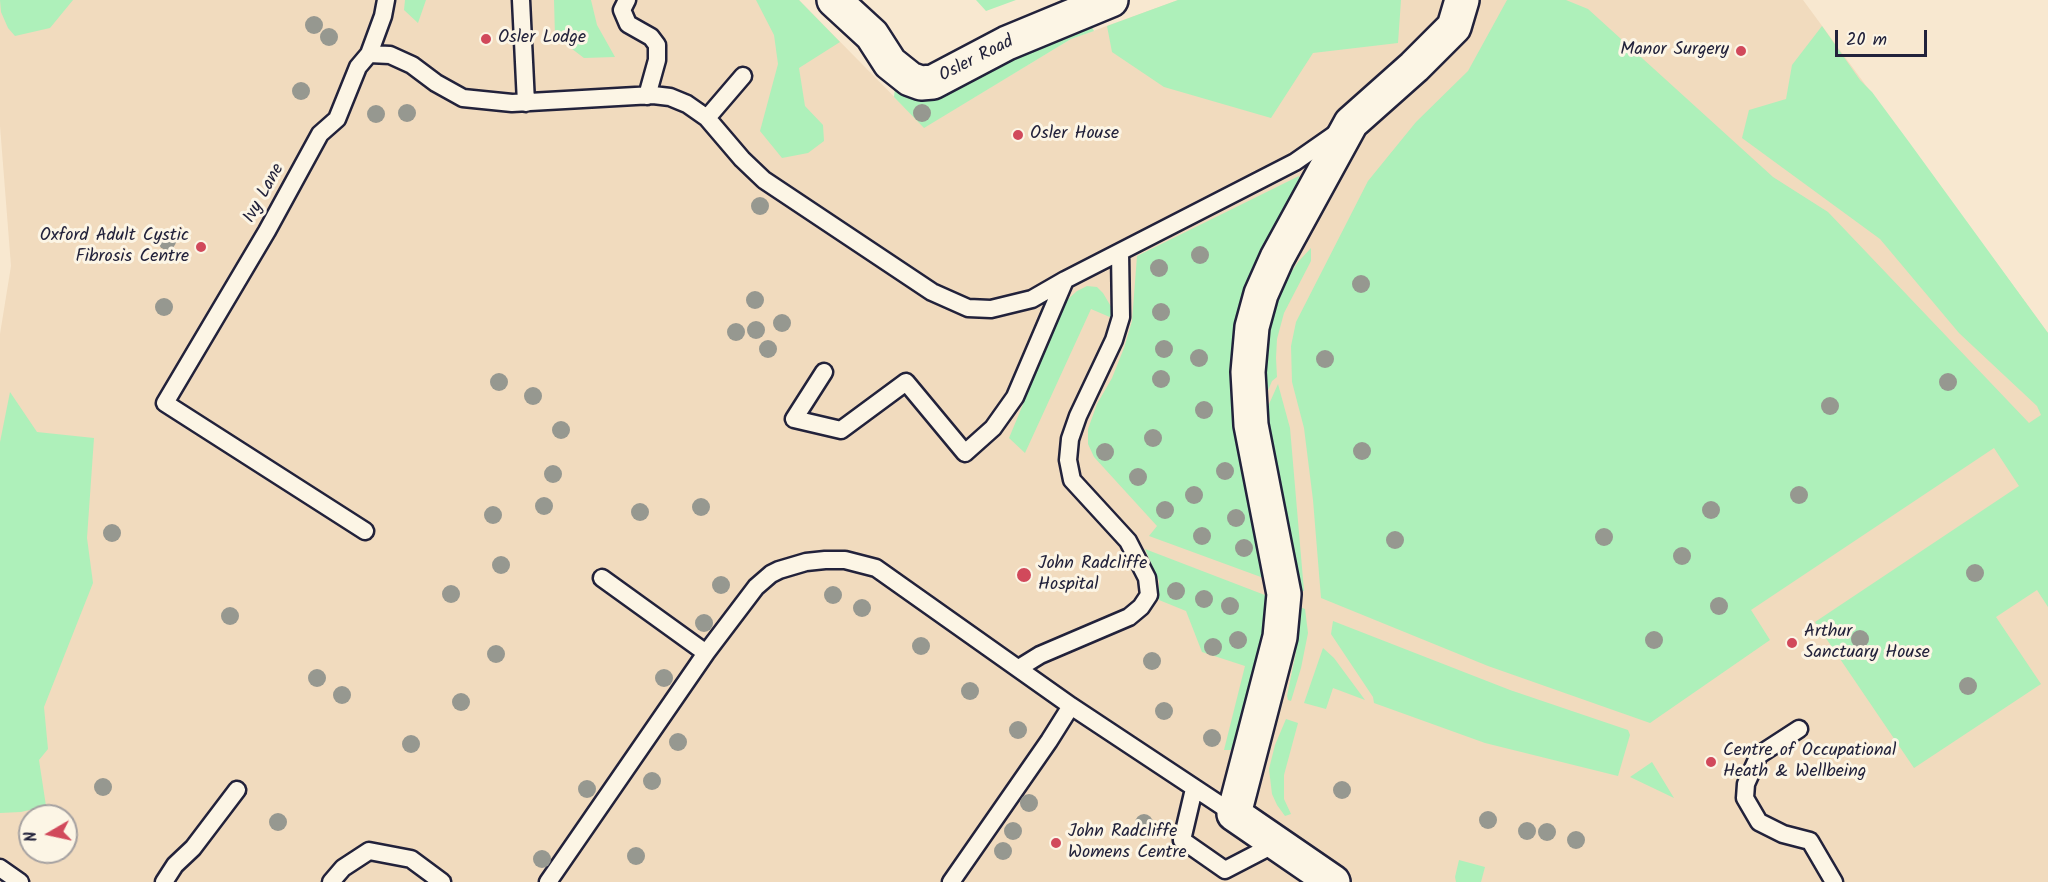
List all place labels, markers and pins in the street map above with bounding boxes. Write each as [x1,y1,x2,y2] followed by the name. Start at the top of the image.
[498,28,586,50] place label: Osler Lodge
[479,32,493,46] marker: Osler Lodge
[1620,40,1729,62] place label: Manor Surgery
[1734,44,1748,58] marker: Manor Surgery
[1030,124,1119,146] place label: Osler House
[1011,128,1025,142] marker: Osler House
[40,226,189,268] place label: Oxford Adult Cystic Fibrosis Centre
[194,240,208,254] marker: Oxford Adult Cystic Fibrosis Centre
[1038,554,1147,596] place label: John Radcliffe Hospital
[1015,566,1033,584] marker: John Radcliffe Hospital
[1804,622,1930,664] place label: Arthur Sanctuary House
[1785,636,1799,650] marker: Arthur Sanctuary House
[1723,741,1896,783] place label: Centre of Occupational Heath & Wellbeing
[1704,755,1718,769] marker: Centre of Occupational Heath & Wellbeing
[1068,822,1187,864] place label: John Radcliffe Womens Centre
[1049,836,1063,850] marker: John Radcliffe Womens Centre

